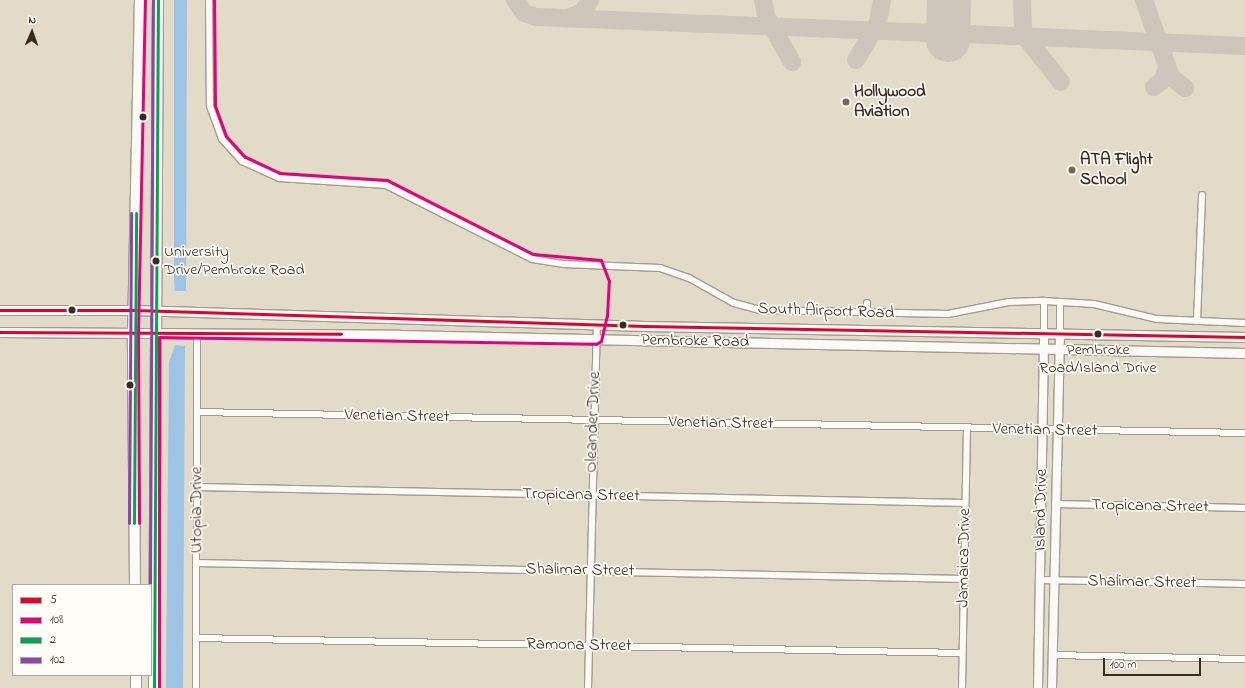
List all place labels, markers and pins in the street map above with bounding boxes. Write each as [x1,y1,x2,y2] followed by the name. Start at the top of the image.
[854,82,926,122] place label: Hollywood Aviation
[841,97,851,107] marker: Hollywood Aviation
[138,112,148,122] unlabelled marker
[1080,150,1153,190] place label: ATA Flight School
[1067,165,1077,175] marker: ATA Flight School
[164,242,304,280] place label: University Drive/Pembroke Road
[151,256,161,266] marker: University Drive/Pembroke Road
[67,305,77,315] unlabelled marker
[618,320,628,330] unlabelled marker
[1093,329,1103,339] marker: Pembroke Road/Island Drive
[1039,340,1157,378] place label: Pembroke Road/Island Drive
[125,380,135,390] unlabelled marker

